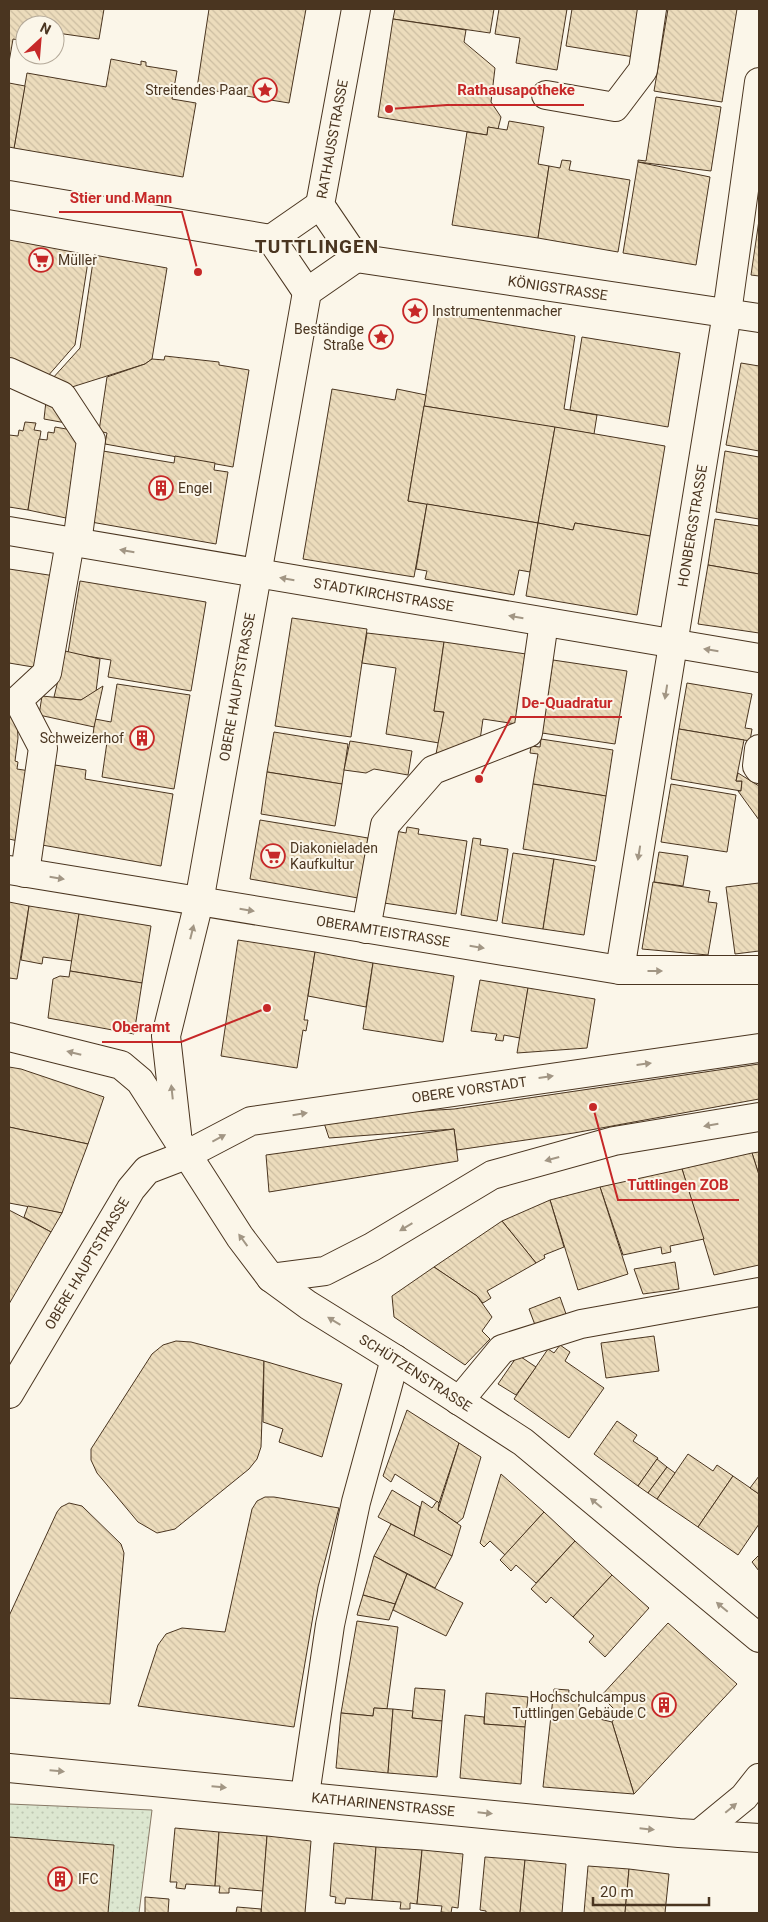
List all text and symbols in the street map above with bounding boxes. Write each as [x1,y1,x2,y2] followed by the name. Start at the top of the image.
[15,15,65,65] north arrow
[38,19,54,38] text: N
[447,75,584,105] callout: Rathausapotheke
[252,77,278,103] place icon: Streitendes Paar
[313,78,351,200] street label: RATHAUSSTRASSE
[457,81,575,99] text: Rathausapotheke
[145,82,248,98] place label: Streitendes Paar
[59,182,182,212] callout: Stier und Mann
[70,189,172,207] text: Stier und Mann
[255,235,379,258] district label: TUTTLINGEN
[28,247,54,273] supermarket icon: Müller
[58,252,97,268] place label: Müller
[507,273,609,303] street label: KÖNIGSTRASSE
[402,298,428,324] place icon: Instrumentenmacher
[432,303,562,319] place label: Instrumentenmacher
[294,321,364,353] place label: Beständige Straße
[368,324,394,350] place icon: Beständige Straße
[675,464,710,588] street label: HONBERGSTRASSE
[148,475,174,501] building icon: Engel
[178,480,212,496] place label: Engel
[119,547,135,555] one-way arrow
[279,574,295,582] one-way arrow
[312,575,455,614] street label: STADTKIRCHSTRASSE
[216,611,258,763] street label: OBERE HAUPTSTRASSE
[508,613,524,621] one-way arrow
[703,646,719,654] one-way arrow
[661,685,669,701] one-way arrow
[511,687,622,717] callout: De-Quadratur
[521,694,613,712] text: De-Quadratur
[129,725,155,751] building icon: Schweizerhof
[40,730,124,746] place label: Schweizerhof
[290,840,378,872] place label: Diakonieladen Kaufkultur
[260,843,286,869] supermarket icon: Diakonieladen Kaufkultur
[635,845,643,861] one-way arrow
[49,875,65,883] one-way arrow
[240,906,256,914] one-way arrow
[315,912,451,950] street label: OBERAMTEISTRASSE
[188,925,196,940] one-way arrow
[469,943,485,951] one-way arrow
[647,967,663,975] one-way arrow
[102,1012,181,1042] callout: Oberamt
[112,1018,170,1036] text: Oberamt
[66,1049,81,1057] one-way arrow
[636,1059,652,1067] one-way arrow
[411,1073,529,1106] street label: OBERE VORSTADT
[538,1073,554,1081] one-way arrow
[168,1083,176,1099] one-way arrow
[292,1109,308,1117] one-way arrow
[703,1122,719,1130] one-way arrow
[212,1134,226,1142] one-way arrow
[545,1155,560,1163] one-way arrow
[618,1170,739,1200] callout: Tuttlingen ZOB
[627,1176,729,1194] text: Tuttlingen ZOB
[41,1194,132,1332] street label: OBERE HAUPTSTRASSE
[400,1222,413,1231] one-way arrow
[238,1234,248,1247] one-way arrow
[327,1317,340,1326] one-way arrow
[357,1331,475,1415] street label: SCHÜTZENSTRASSE
[590,1498,603,1509] one-way arrow
[715,1601,728,1612] one-way arrow
[512,1689,646,1721] place label: Hochschulcampus Tuttlingen Gebäude C
[651,1692,677,1718] building icon: Hochschulcampus Tuttlingen Gebäude C
[50,1768,66,1776] one-way arrow
[211,1783,227,1791] one-way arrow
[311,1789,456,1819] street label: KATHARINENSTRASSE
[724,1802,737,1813] one-way arrow
[478,1810,494,1818] one-way arrow
[639,1825,655,1833] one-way arrow
[47,1866,73,1892] building icon: IFC
[78,1871,99,1887] place label: IFC
[593,1874,709,1906] scale bar
[600,1883,634,1901] text: 20 m

